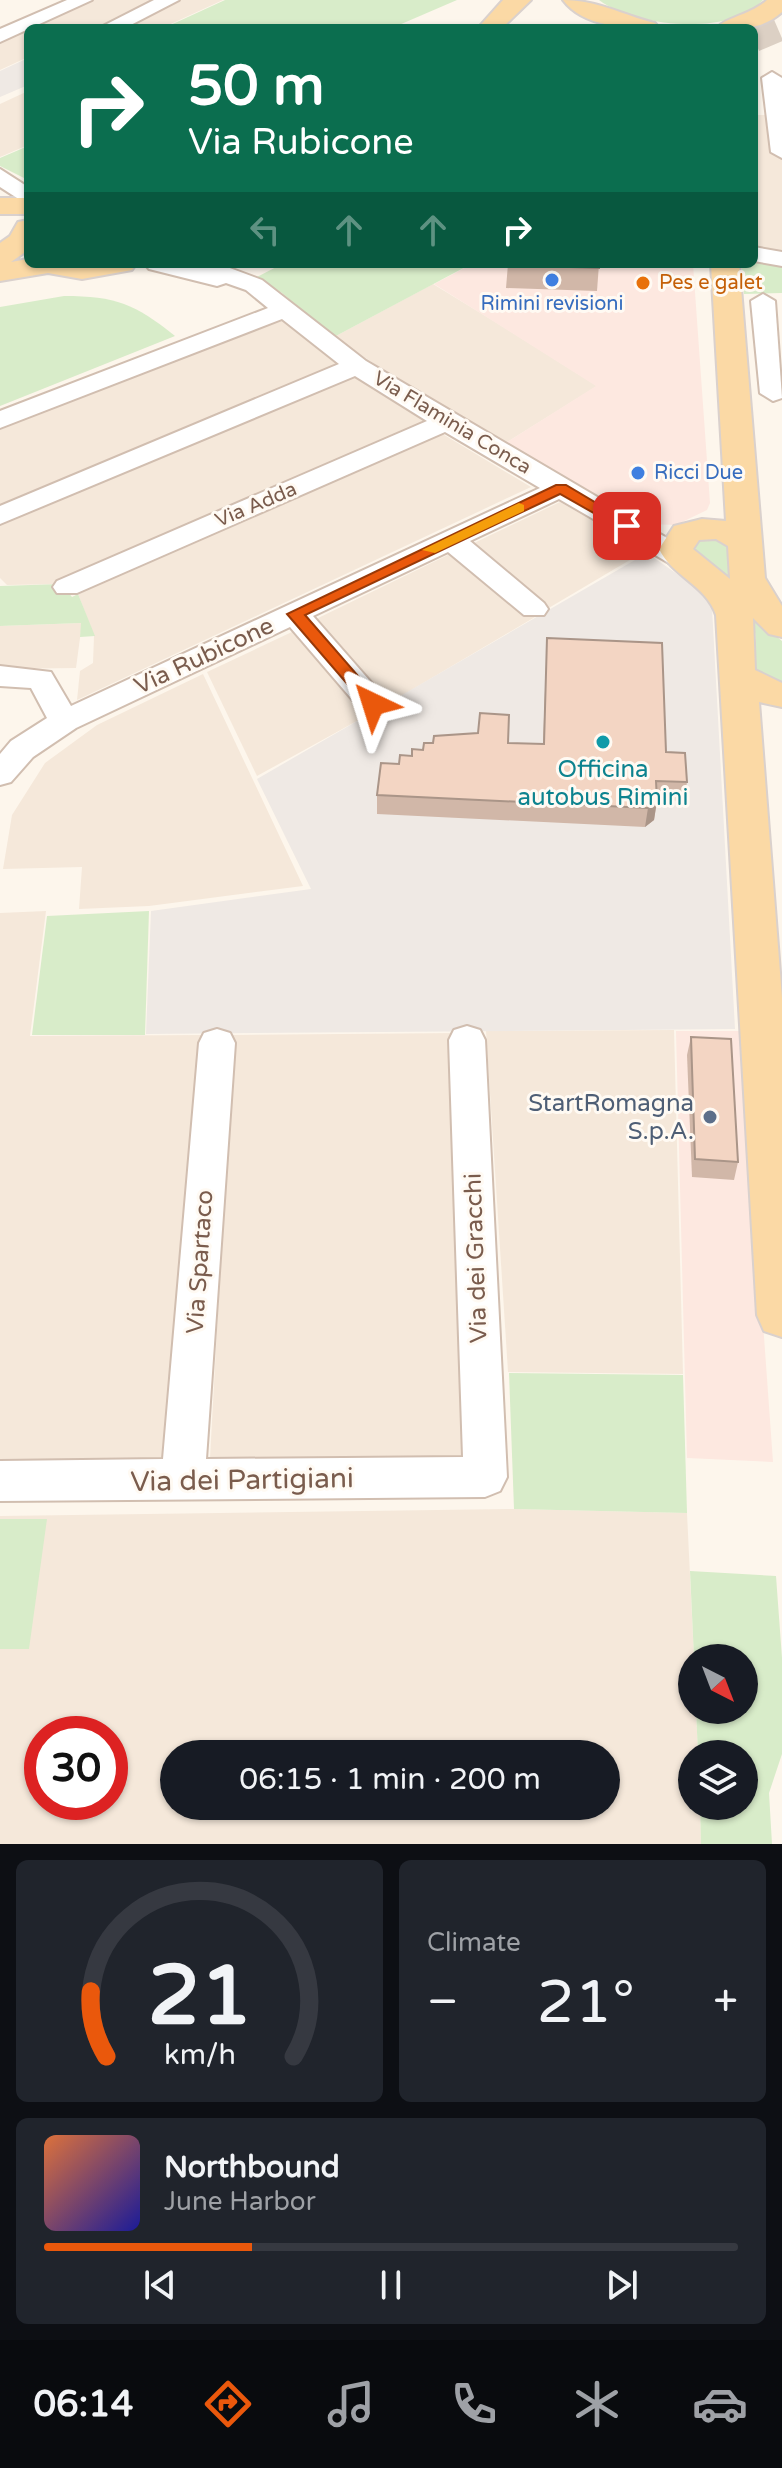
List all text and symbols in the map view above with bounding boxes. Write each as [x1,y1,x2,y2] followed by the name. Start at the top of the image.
[188,53,324,120] text: 50 m
[56,56,160,160] icon: right
[188,121,414,164] text: Via Rubicone
[243,208,287,252] icon: left
[327,208,371,252] icon: ahead
[411,208,455,252] icon: ahead
[495,208,539,252] icon: right
[543,271,561,289] marker: Rimini revisioni
[659,271,763,295] place label: Pes e galet
[634,274,652,292] marker: Pes e galet
[481,292,623,316] place label: Rimini revisioni
[369,366,535,480] street label: Via Flaminia Conca
[654,461,743,485] place label: Ricci Due
[629,464,647,482] marker: Ricci Due
[212,477,300,533] street label: Via Adda
[593,492,661,560] pin
[605,504,649,548] icon: arrive
[130,611,278,701] street label: Via Rubicone
[331,662,415,746] position arrow
[594,733,612,751] marker: Officina autobus Rimini
[518,755,688,812] place label: Officina autobus Rimini
[528,1089,694,1146] place label: StartRomagna S.p.A.
[701,1108,719,1126] marker: StartRomagna S.p.A.
[459,1173,493,1343] street label: Via dei Gracchi
[180,1189,220,1335] street label: Via Spartaco
[130,1461,354,1499] street label: Via dei Partigiani
[678,1644,758,1724] north arrow
[678,1644,758,1820] map controls
[24,1716,128,1820] speed limit sign: 30
[678,1740,758,1820] button: layers
[239,1761,541,1798] text: 06:15 · 1 min · 200 m
[427,1927,521,1958] text: Climate
[147,1947,252,2047] text: 21
[537,1967,635,2039] text: 21°
[427,1976,458,2029] text: −
[713,1976,738,2029] text: +
[164,2038,235,2072] text: km/h
[164,2149,340,2186] text: Northbound
[164,2186,316,2217] text: June Harbor
[138,2263,182,2307] icon: previous
[369,2263,413,2307] icon: pause
[600,2263,644,2307] icon: next
[200,2376,256,2432] icon: directions
[323,2376,379,2432] icon: music
[446,2376,502,2432] icon: phone
[569,2376,625,2432] icon: climate
[692,2376,748,2432] icon: car
[34,2383,133,2426] text: 06:14

